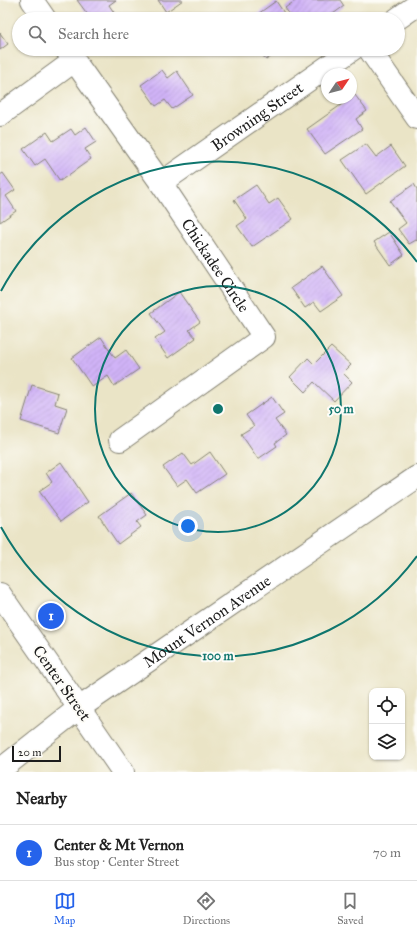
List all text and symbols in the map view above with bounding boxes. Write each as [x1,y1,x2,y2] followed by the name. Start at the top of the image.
[12,12,405,56] search box
[26,23,48,45] icon: search
[58,25,129,43] text: Search here
[321,68,357,104] north arrow
[207,77,307,155] street label: Browning Street
[178,215,254,316] street label: Chickadee Circle
[211,402,225,416] centre of rings
[328,402,355,416] text: 50 m
[178,516,198,536] your location
[139,570,274,671] street label: Mount Vernon Avenue
[38,601,64,631] pin: 1
[29,642,95,725] street label: Center Street
[202,649,235,663] text: 100 m
[369,688,405,760] map controls
[369,688,405,724] button: locate
[369,724,405,760] button: layers
[12,744,61,763] scale bar
[18,746,41,759] text: 20 m
[16,788,67,809] text: Nearby
[54,836,184,854] text: Center & Mt Vernon
[26,845,32,861] text: 1
[373,845,401,861] text: 70 m
[54,854,179,870] text: Bus stop · Center Street
[54,890,76,927] tab: Map
[183,890,230,927] tab: Directions
[337,890,363,927] tab: Saved

